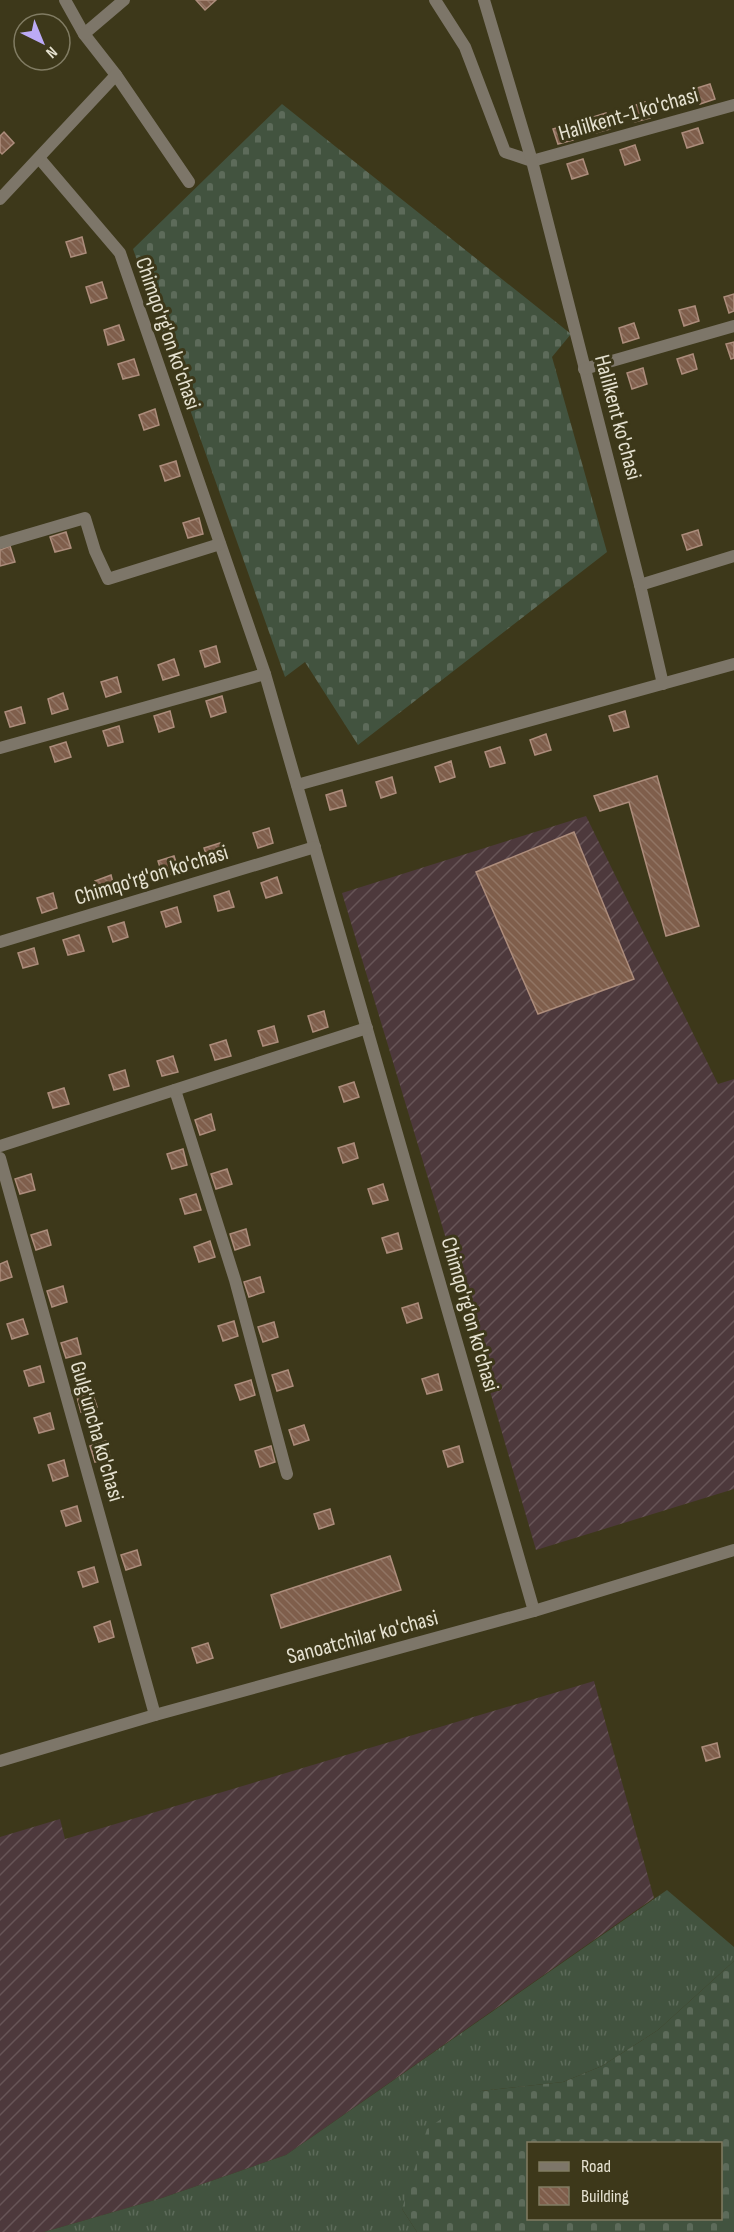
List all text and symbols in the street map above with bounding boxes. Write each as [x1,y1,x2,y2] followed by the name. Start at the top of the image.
[12,12,72,72] north arrow
[42,42,61,62] text: N
[555,82,701,147] street label: Halilkent-1 ko'chasi
[129,254,206,413] street label: Chimqo'rg'on ko'chasi
[588,352,647,483] street label: Halilkent ko'chasi
[71,839,232,912] street label: Chimqo'rg'on ko'chasi
[435,1234,504,1395] street label: Chimqo'rg'on ko'chasi
[64,1358,129,1505] street label: Gulg'uncha ko'chasi
[284,1604,441,1671] street label: Sanoatchilar ko'chasi
[527,2142,722,2220] legend
[581,2156,611,2177] text: Road
[581,2186,629,2207] text: Building

